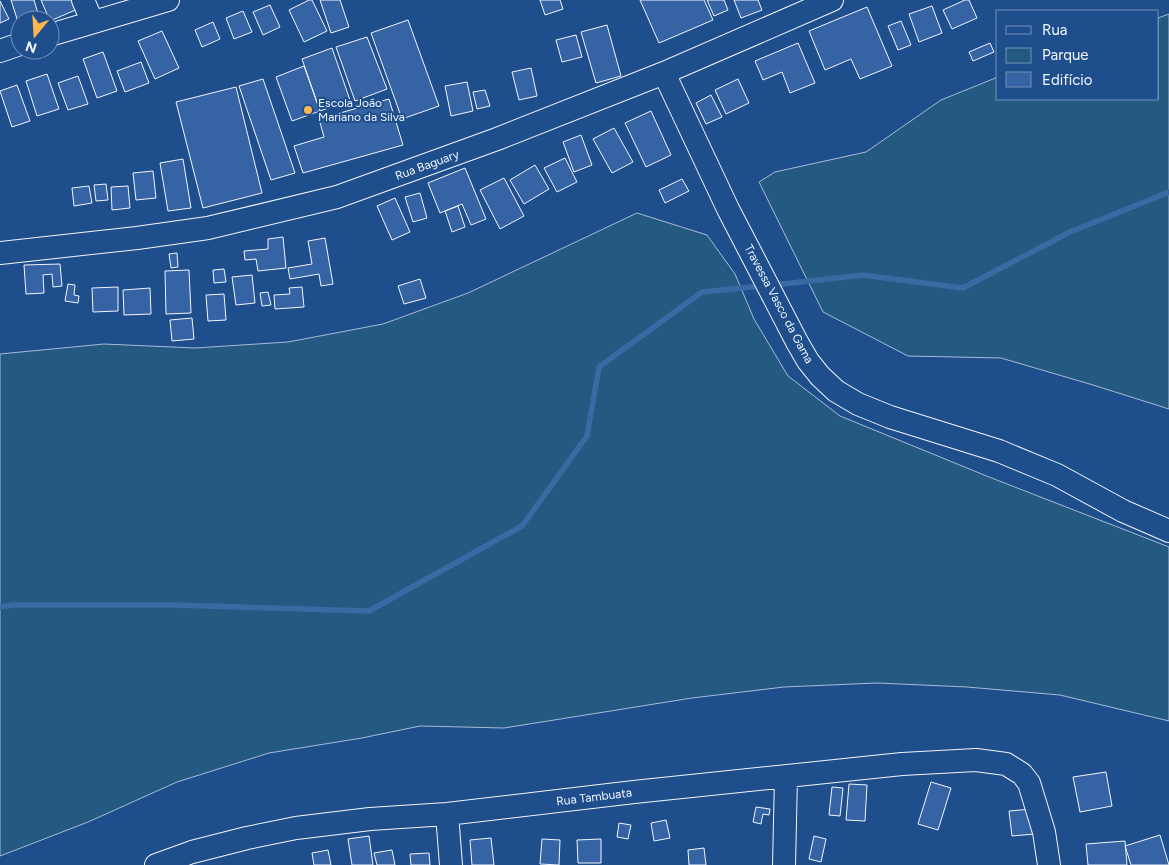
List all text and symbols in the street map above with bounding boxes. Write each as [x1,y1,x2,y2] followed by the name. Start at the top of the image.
[10,10,60,60] north arrow
[996,10,1159,100] legend
[1042,21,1067,39] text: Rua
[23,37,39,57] text: N
[1042,46,1089,64] text: Parque
[1042,71,1093,89] text: Edifício
[318,96,405,124] place label: Escola João Mariano da Silva
[302,104,314,116] marker: Escola João Mariano da Silva
[393,147,462,183] street label: Rua Baguary
[742,242,816,366] street label: Travessa Vasco da Gama
[555,785,633,809] street label: Rua Tambuata

